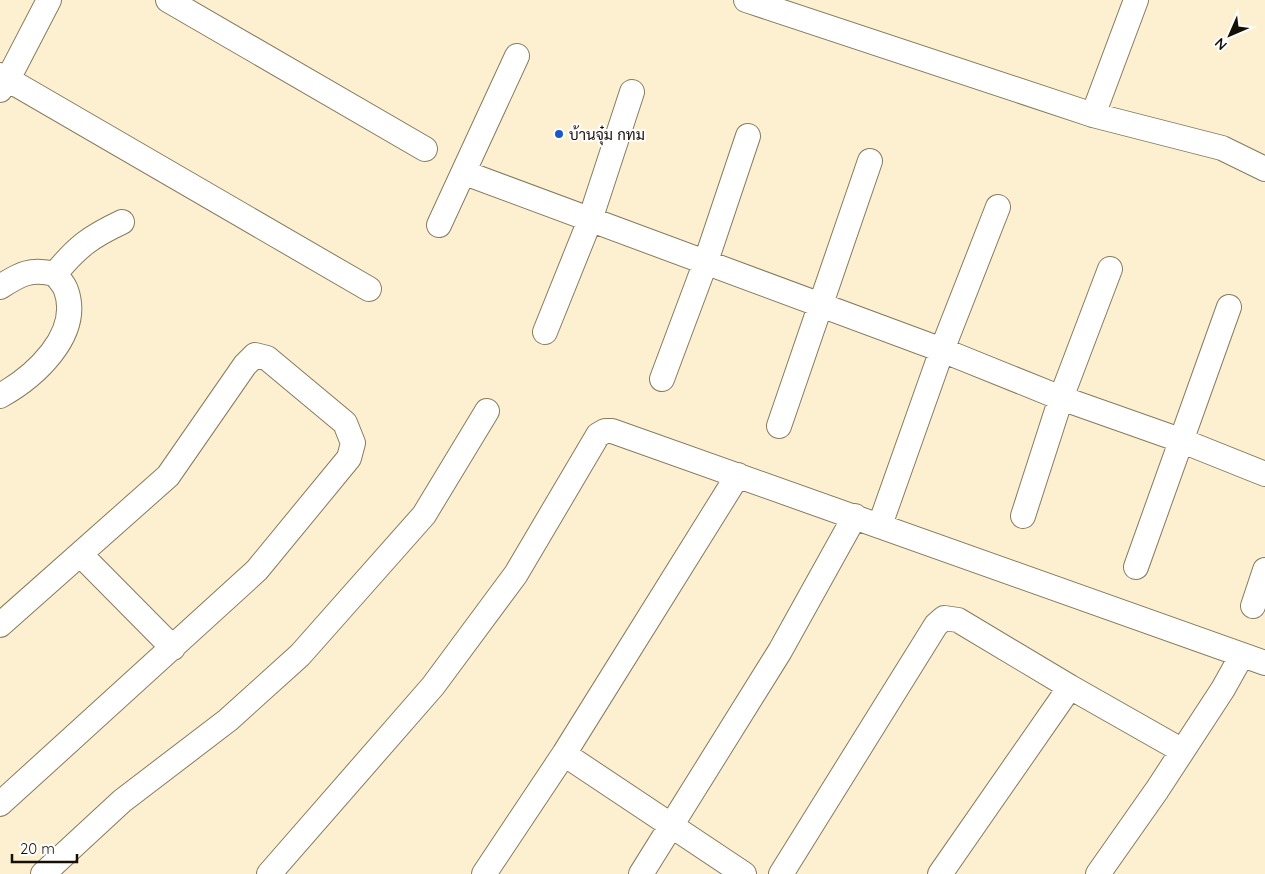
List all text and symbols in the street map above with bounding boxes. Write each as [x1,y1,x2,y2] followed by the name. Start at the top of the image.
[1205,10,1255,60] north arrow
[1211,34,1231,54] text: N
[569,125,645,146] place label: บ้านจุ๋ม กทม
[553,128,565,140] marker: บ้านจุ๋ม กทม
[12,832,78,864] scale bar
[20,839,55,858] text: 20 m

